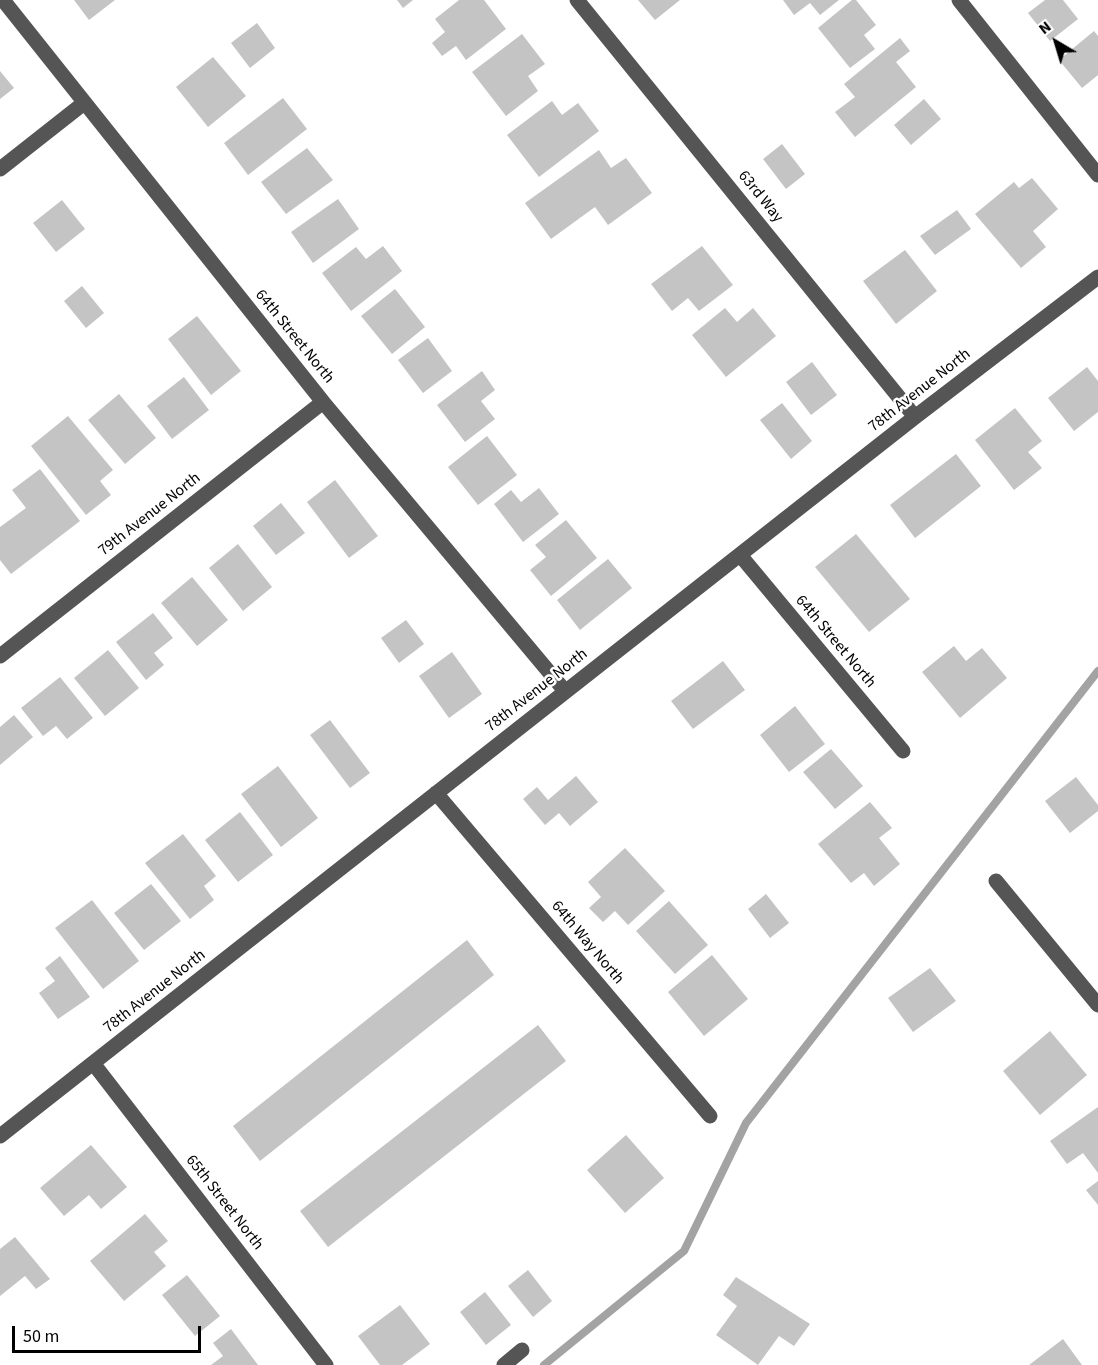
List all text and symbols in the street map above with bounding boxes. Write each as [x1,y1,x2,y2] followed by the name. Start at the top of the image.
[1026,12,1086,72] north arrow
[1034,16,1056,40] text: N
[733,167,787,227] street label: 63rd Way
[250,286,338,388] street label: 64th Street North
[865,345,975,437] street label: 78th Avenue North
[95,469,205,561] street label: 79th Avenue North
[791,592,879,692] street label: 64th Street North
[482,645,592,737] street label: 78th Avenue North
[547,897,627,989] street label: 64th Way North
[100,946,210,1038] street label: 78th Avenue North
[181,1152,267,1254] street label: 65th Street North
[15,1314,204,1352] scale bar
[23,1324,59,1349] text: 50 m

